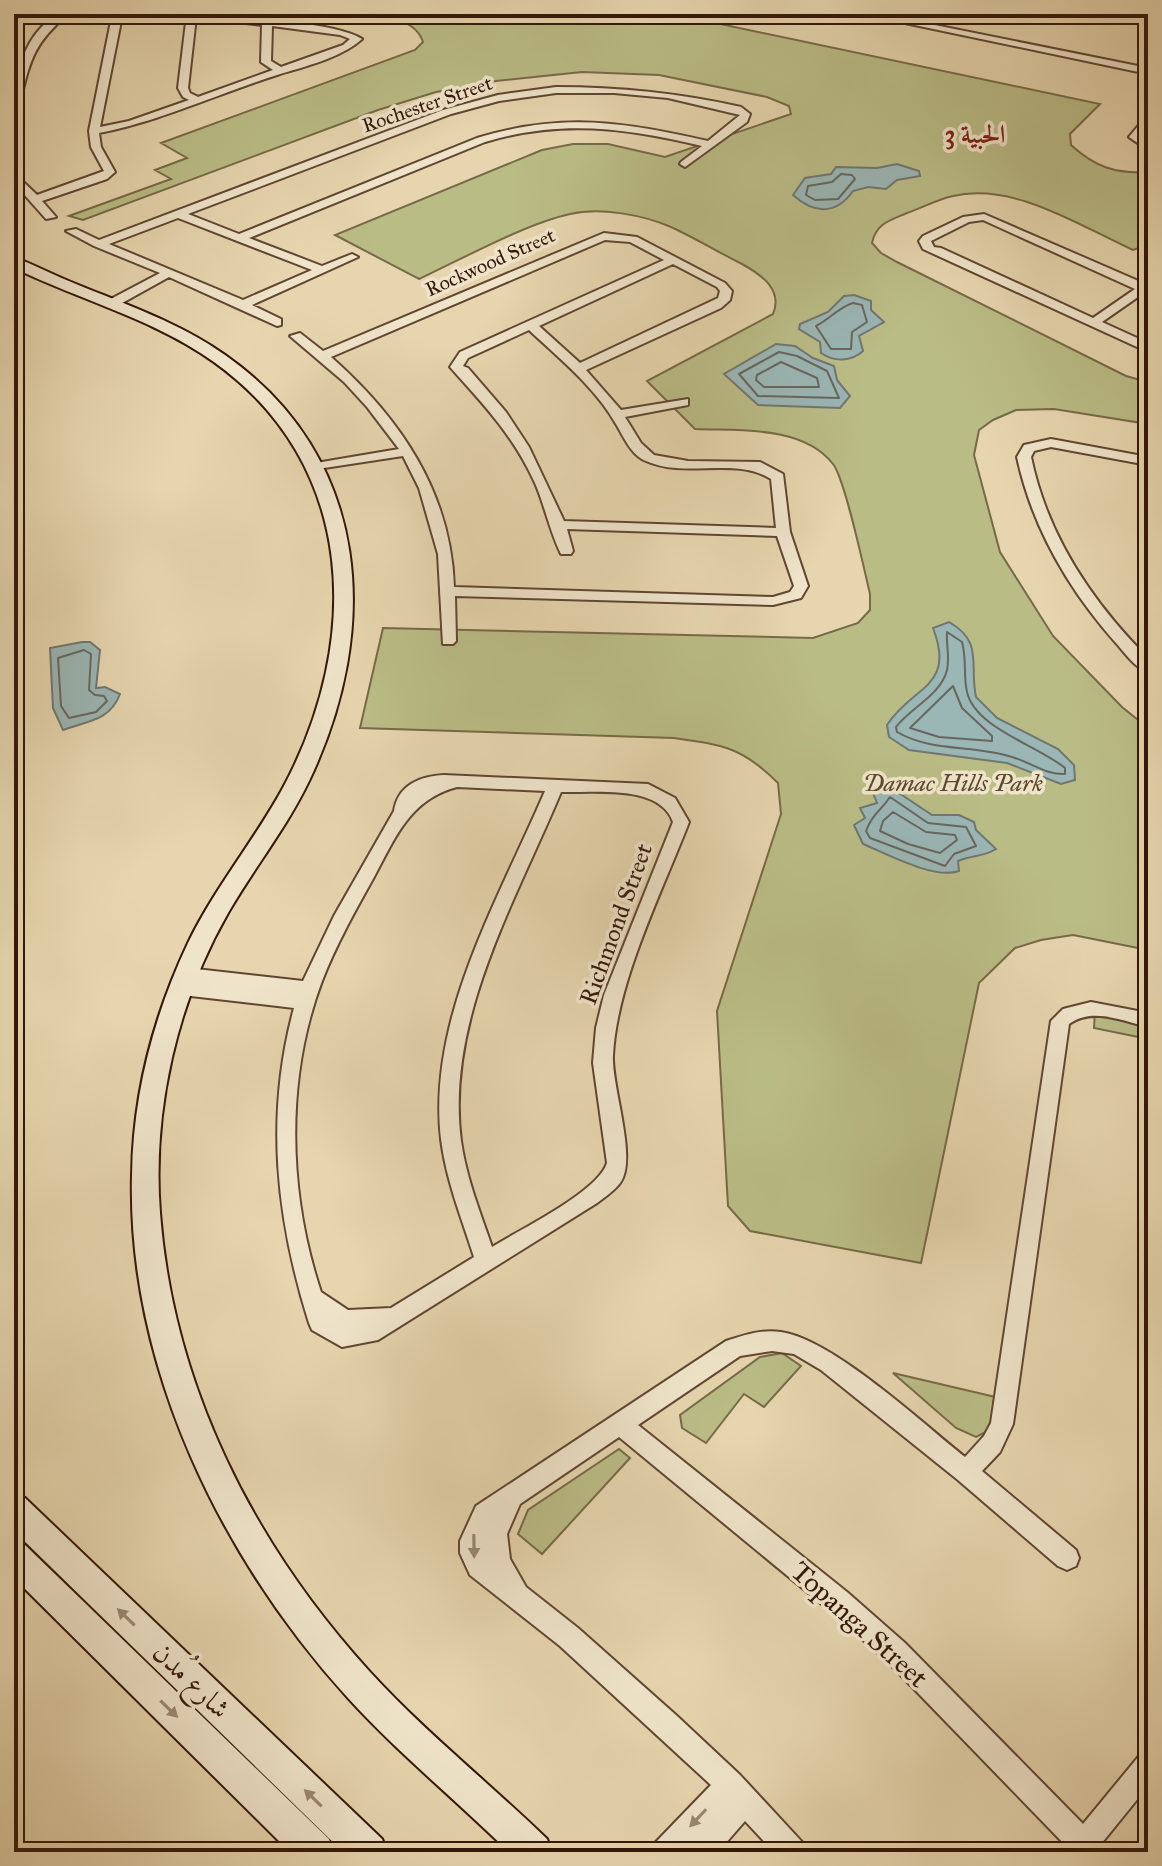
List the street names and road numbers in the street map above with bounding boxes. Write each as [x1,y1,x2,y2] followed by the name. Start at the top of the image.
[359,70,495,138] street label: Rochester Street
[421,223,559,301] street label: Rockwood Street
[573,839,659,1009] street label: Richmond Street
[784,1554,936,1695] street label: Topanga Street
[141,1631,242,1730] street label: شارع مُدن

